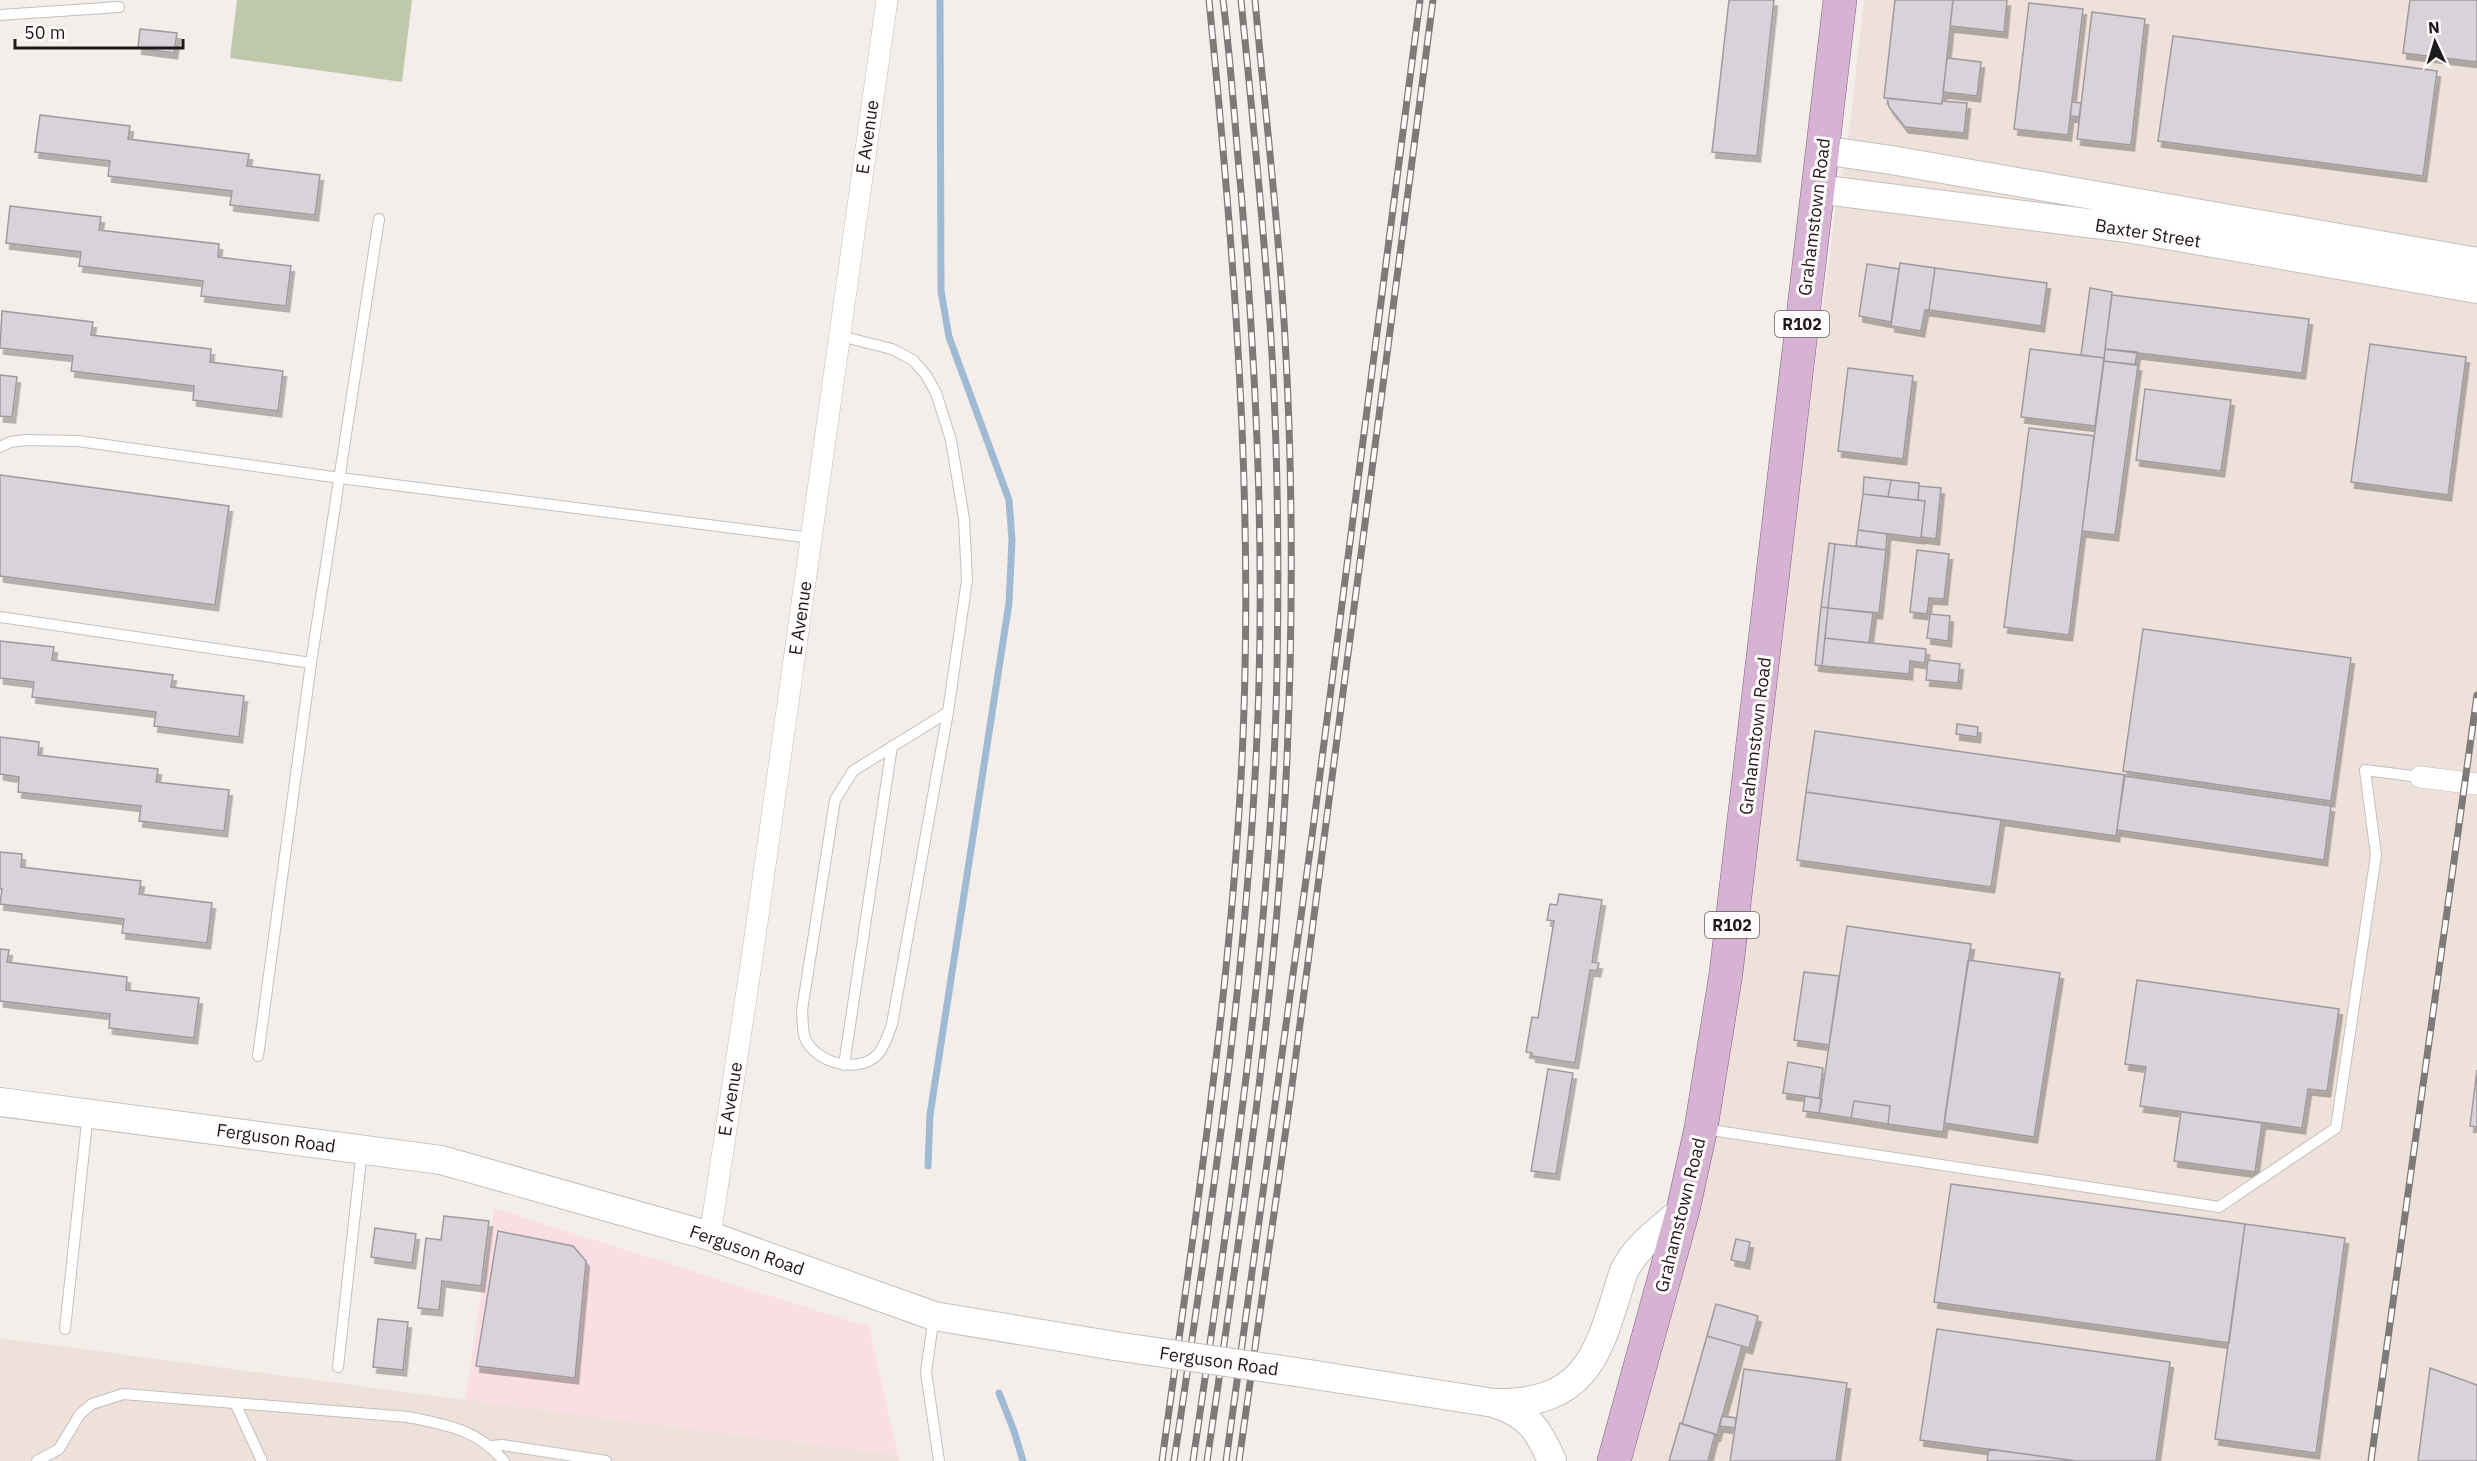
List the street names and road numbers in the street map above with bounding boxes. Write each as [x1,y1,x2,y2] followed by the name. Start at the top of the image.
[850,98,884,176] street label: E Avenue
[1793,137,1835,297] street label: Grahamstown Road
[2093,213,2203,253] street label: Baxter Street
[1775,311,1829,337] road number: R102
[783,579,817,657] street label: E Avenue
[1734,656,1776,816] street label: Grahamstown Road
[1705,912,1759,938] road number: R102
[713,1060,747,1138] street label: E Avenue
[215,1118,337,1158] street label: Ferguson Road
[1650,1135,1710,1295] street label: Grahamstown Road
[687,1220,807,1280] street label: Ferguson Road
[1158,1341,1280,1381] street label: Ferguson Road

